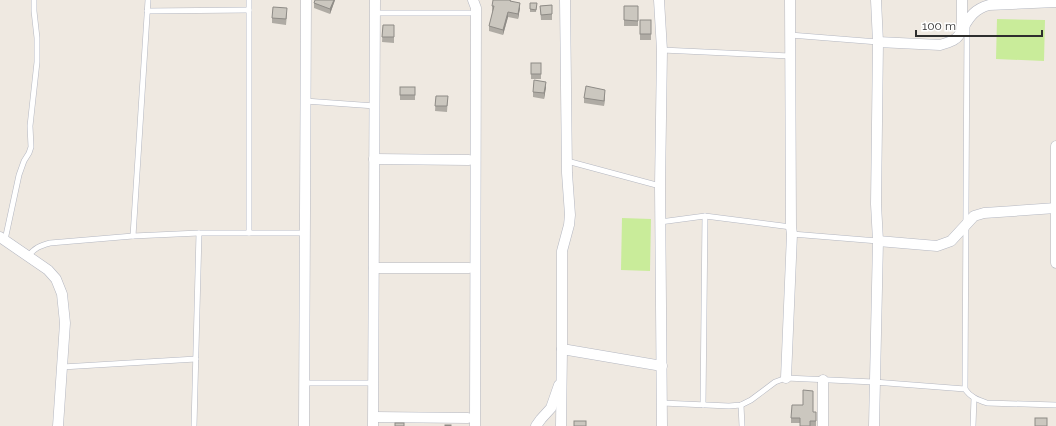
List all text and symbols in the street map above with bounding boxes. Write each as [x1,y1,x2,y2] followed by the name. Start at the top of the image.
[916,12,1042,38] scale bar
[922,19,956,33] text: 100 m

